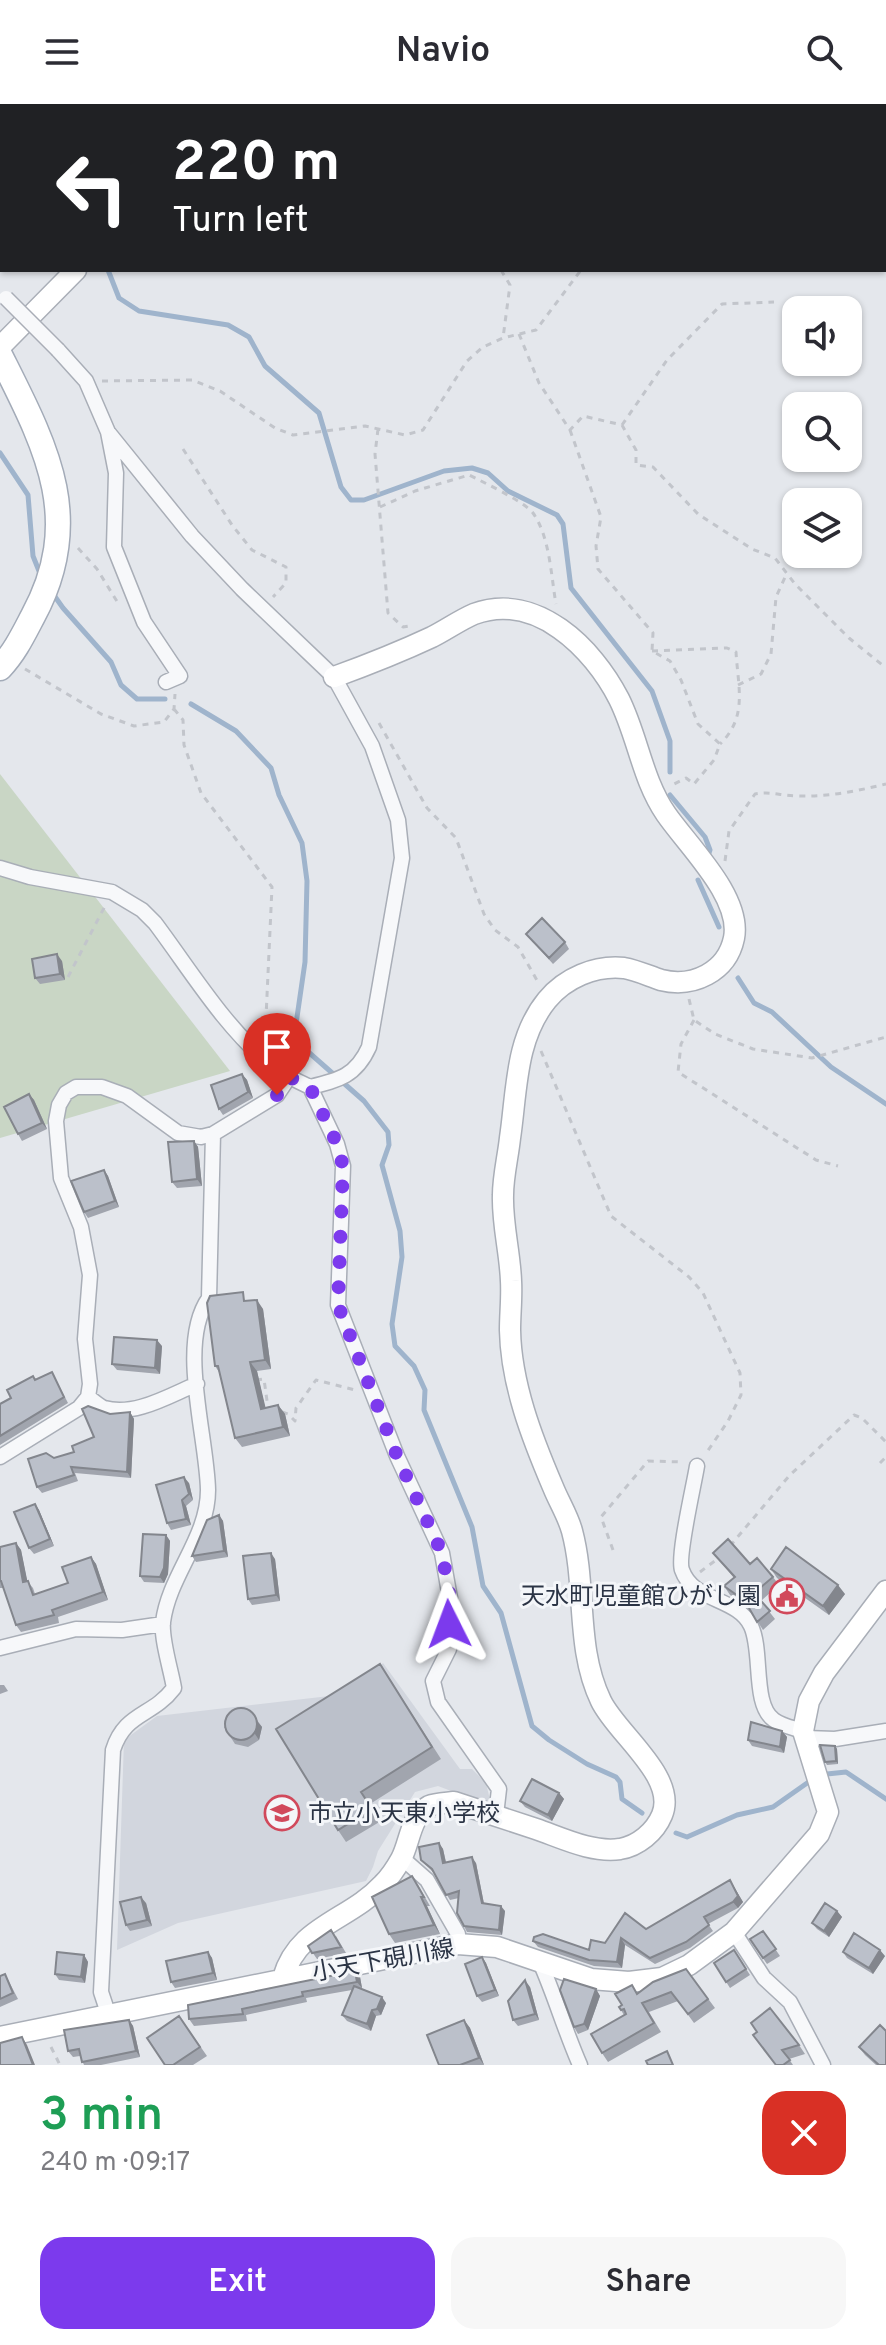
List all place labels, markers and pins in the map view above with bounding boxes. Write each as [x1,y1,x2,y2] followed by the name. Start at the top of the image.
[243,1013,311,1095] pin
[768,1577,806,1615] public building icon: 天水町児童館ひがし園
[521,1583,761,1613] place label: 天水町児童館ひがし園
[263,1794,301,1832] school or university icon: 市立小天東小学校
[308,1800,500,1830] place label: 市立小天東小学校

